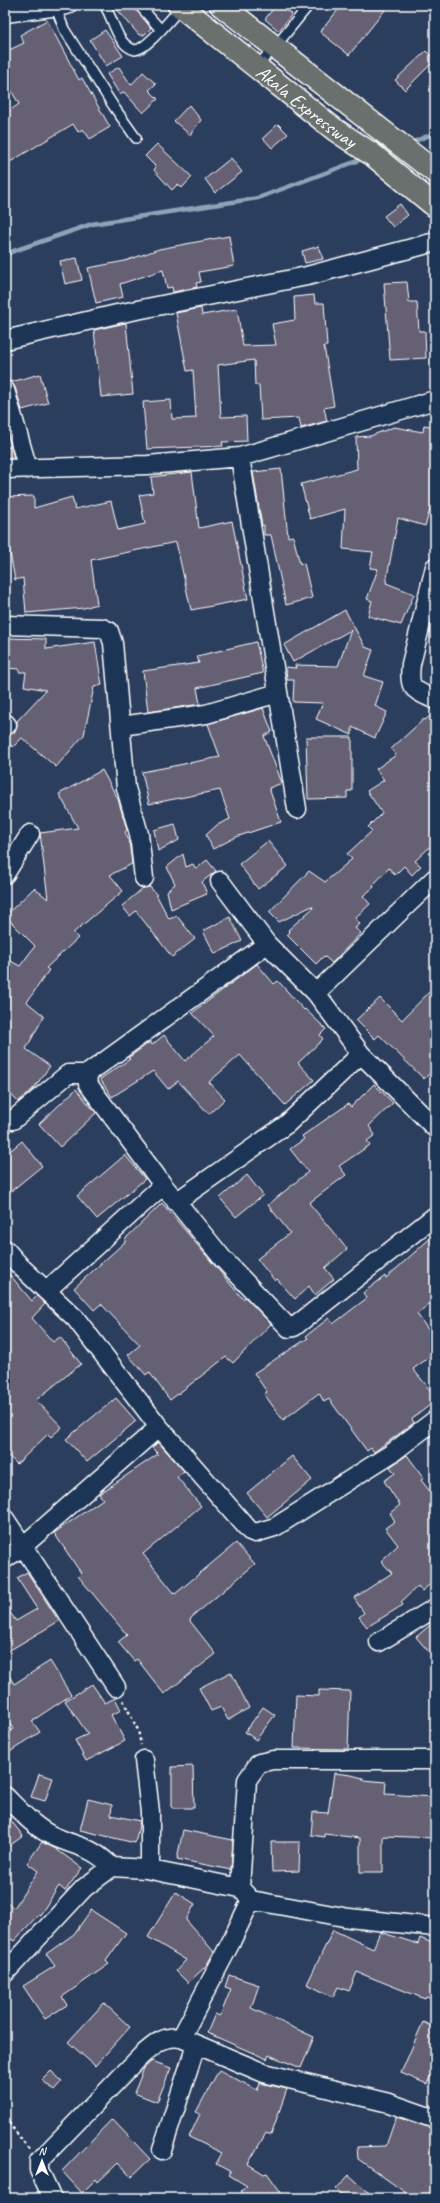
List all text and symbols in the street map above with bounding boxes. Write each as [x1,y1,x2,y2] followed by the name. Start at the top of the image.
[251,59,363,154] street label: Akala Expressway
[22,2141,62,2181] north arrow
[39,2144,48,2158] text: N

